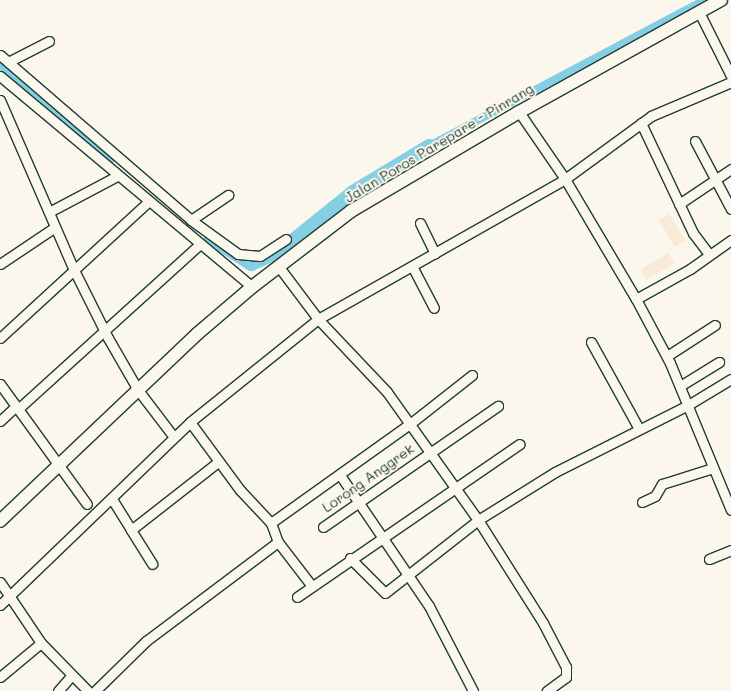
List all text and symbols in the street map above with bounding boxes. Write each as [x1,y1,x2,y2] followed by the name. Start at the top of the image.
[341,80,537,206] street label: Jalan Poros Parepare - Pinrang
[319,440,417,516] street label: Lorong Anggrek

